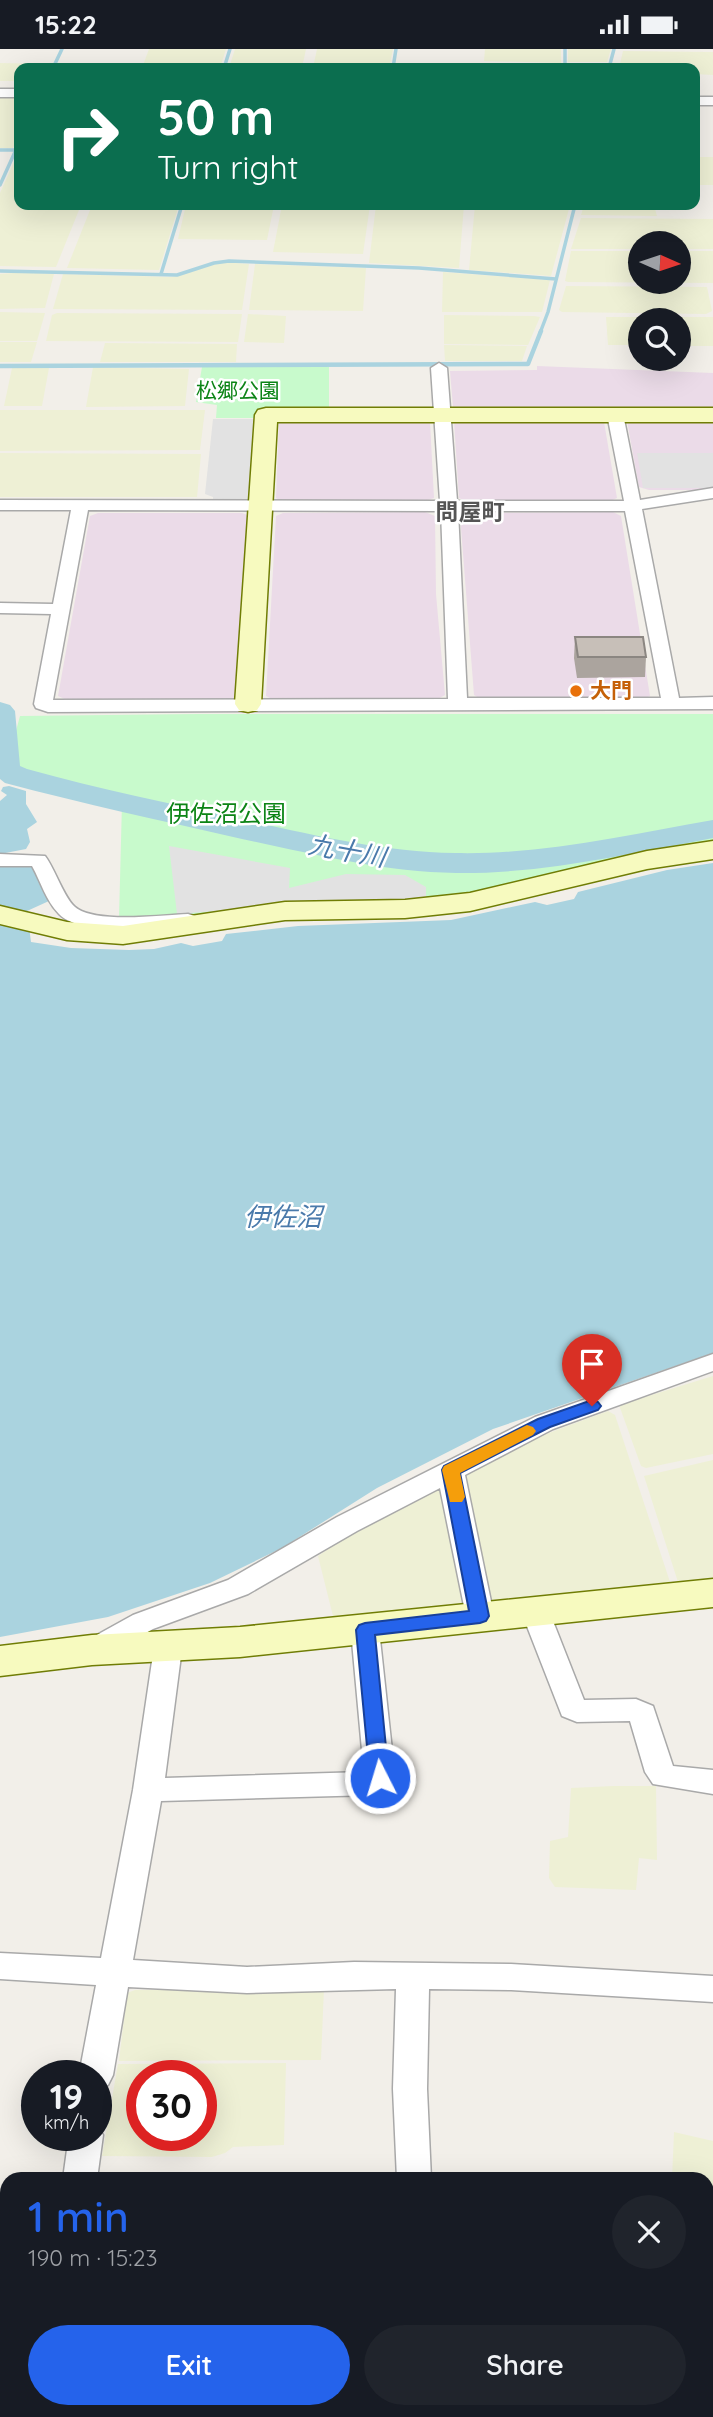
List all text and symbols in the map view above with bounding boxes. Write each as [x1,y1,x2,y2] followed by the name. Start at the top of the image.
[35,8,97,41] text: 15:22
[157,86,274,147] text: 50 m
[42,91,133,182] icon: right
[157,147,298,187] text: Turn right
[628,231,691,294] north arrow
[628,231,691,371] map controls
[628,308,691,371] button: search
[196,377,280,403] park label: 松郷公園
[436,497,505,526] district label: 問屋町
[590,677,632,703] place label: 大門
[568,683,584,699] marker: 大門
[166,798,286,828] park label: 伊佐沼公園
[306,827,391,874] water label: 九十川
[244,1200,326,1233] water label: 伊佐沼
[562,1334,622,1406] pin
[573,1345,611,1383] icon: arrive
[343,1741,417,1815] position arrow
[126,2060,217,2151] speed limit sign: 30
[50,2074,83,2118] text: 19
[44,2111,89,2134] text: km/h
[28,2190,129,2243] text: 1 min
[612,2195,686,2269] button: close
[28,2243,157,2272] text: 190 m · 15:23
[28,2325,350,2405] button: Exit
[364,2325,686,2405] button: Share

